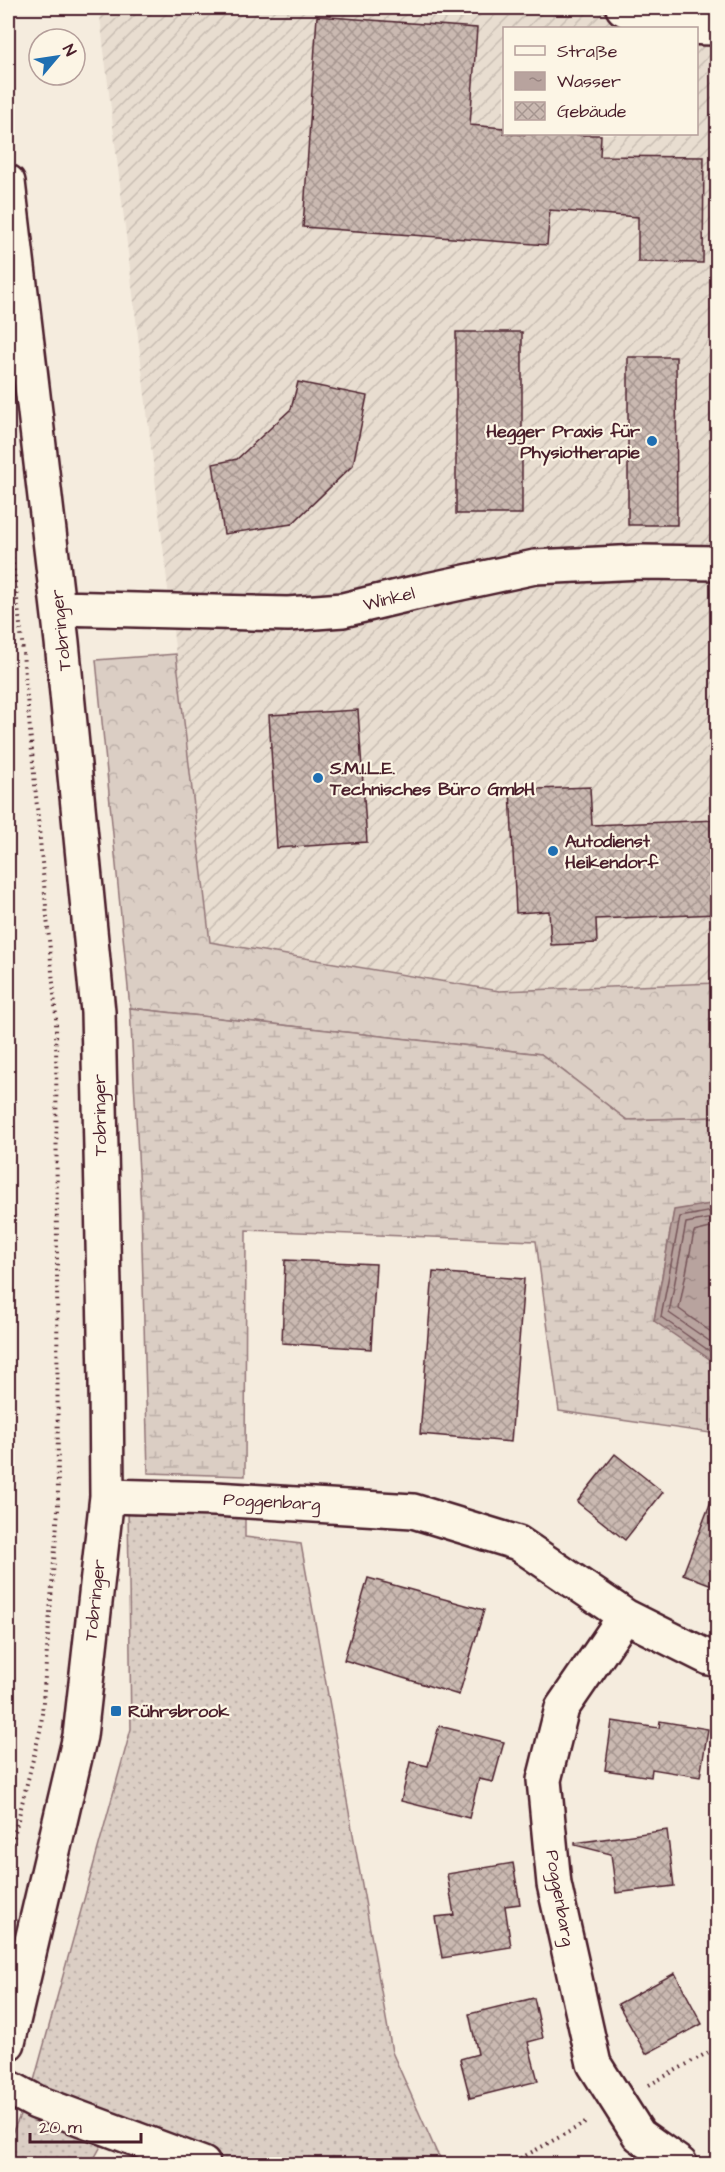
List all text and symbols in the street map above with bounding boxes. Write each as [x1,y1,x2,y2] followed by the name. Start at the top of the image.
[27,27,87,87] north arrow
[503,27,698,135] legend
[557,39,618,64] text: Straße
[57,40,81,60] text: N
[557,69,621,94] text: Wasser
[557,99,627,124] text: Gebäude
[486,419,640,466] place label: Hegger Praxis für Physiotherapie
[645,434,659,448] marker: Hegger Praxis für Physiotherapie
[361,581,418,617] street label: Winkel
[44,588,79,672] street label: Tobringer
[329,756,535,802] place label: S.M.I.L.E. Technisches Büro GmbH
[311,771,325,785] marker: S.M.I.L.E. Technisches Büro GmbH
[565,829,659,875] place label: Autodienst Heikendorf
[546,844,560,858] marker: Autodienst Heikendorf
[87,1074,114,1156] street label: Tobringer
[223,1487,321,1518] street label: Poggenbarg
[78,1558,113,1642] street label: Tobringer
[128,1699,230,1724] place label: Rührsbrook
[109,1704,123,1718] marker: Rührsbrook
[538,1848,581,1948] street label: Poggenbarg
[30,2106,141,2144] scale bar
[39,2115,82,2140] text: 20 m

